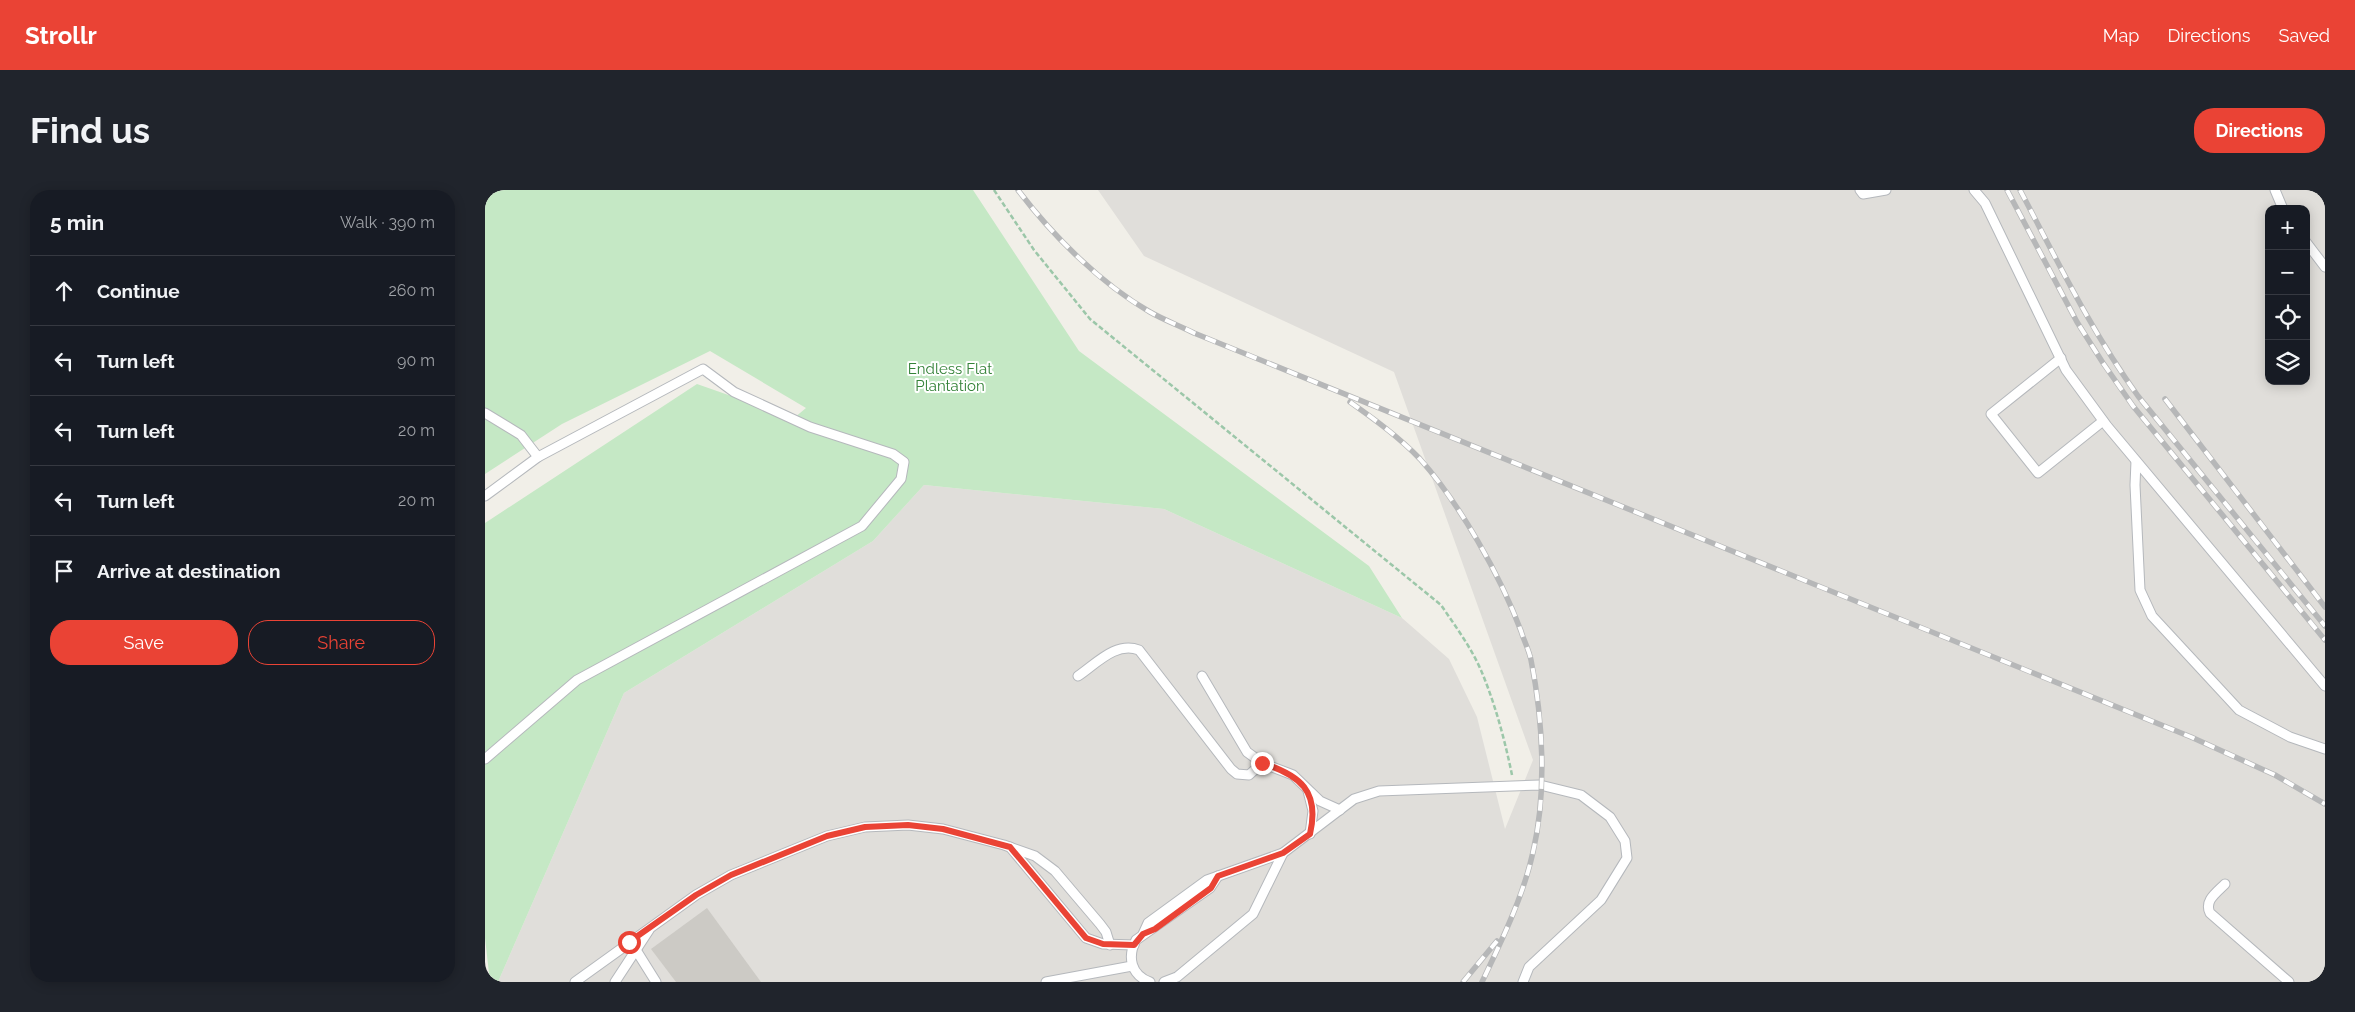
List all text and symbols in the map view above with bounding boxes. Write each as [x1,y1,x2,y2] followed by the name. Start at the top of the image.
[25,21,97,50] text: Strollr
[2103,25,2139,46] text: Map
[2167,25,2251,46] text: Directions
[2279,25,2330,46] text: Saved
[2194,108,2325,153] button: Directions
[30,110,150,151] text: Find us
[2265,205,2310,385] map controls
[2265,205,2310,250] button: +
[50,210,104,235] text: 5 min
[340,213,435,232] text: Walk · 390 m
[2265,250,2310,295] button: −
[50,277,78,305] icon: ahead
[97,280,180,302] text: Continue
[388,281,435,300] text: 260 m
[2265,295,2310,340] button: locate
[2265,340,2310,385] button: layers
[50,347,78,375] icon: left
[97,350,174,372] text: Turn left
[397,351,435,370] text: 90 m
[908,360,992,395] park label: Endless Flat Plantation
[50,417,78,445] icon: left
[97,420,174,442] text: Turn left
[398,421,435,440] text: 20 m
[50,487,78,515] icon: left
[97,490,174,512] text: Turn left
[398,491,435,510] text: 20 m
[50,557,78,585] icon: arrive
[97,560,281,582] text: Arrive at destination
[50,620,238,665] button: Save
[248,620,435,665] button: Share
[1251,752,1274,775] route end
[618,931,641,954] route start

